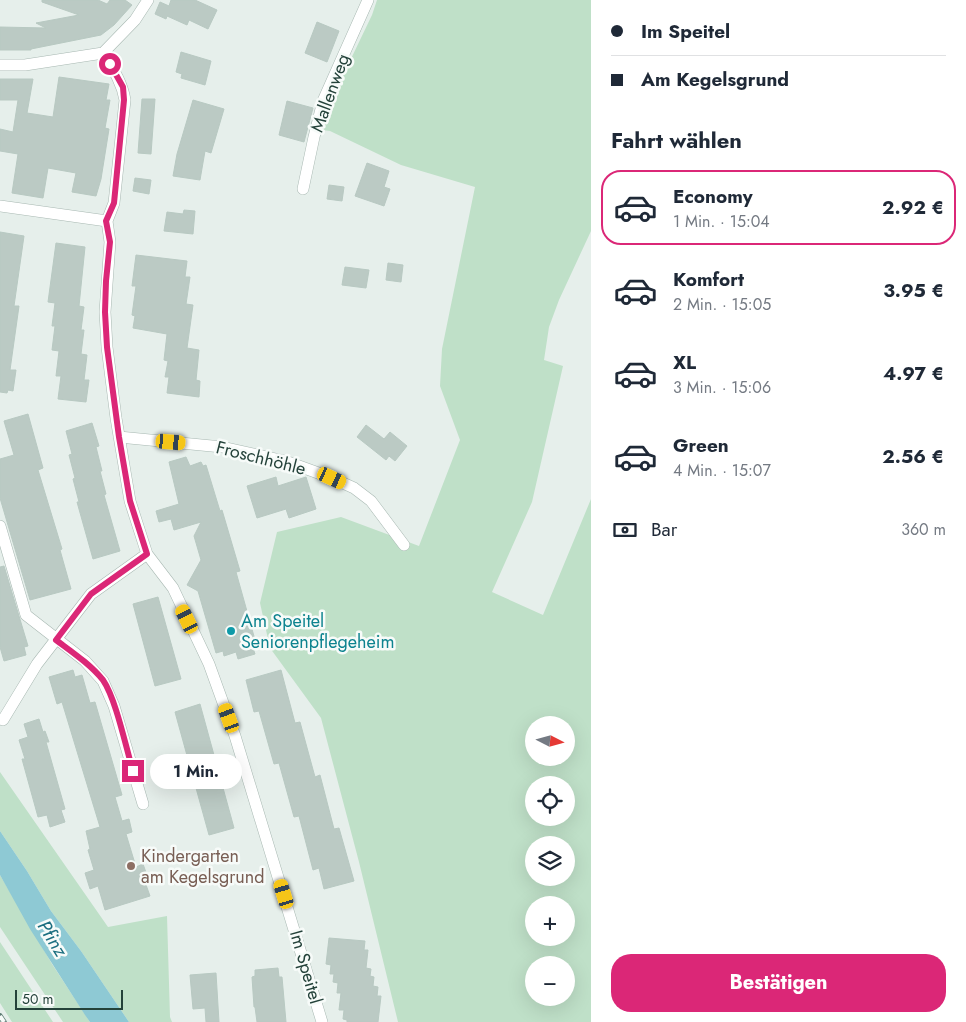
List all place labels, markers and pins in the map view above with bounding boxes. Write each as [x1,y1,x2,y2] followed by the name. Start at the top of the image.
[241,608,395,655] place label: Am Speitel Seniorenpflegeheim
[225,625,237,637] marker: Am Speitel Seniorenpflegeheim
[141,843,265,890] place label: Kindergarten am Kegelsgrund
[125,860,137,872] marker: Kindergarten am Kegelsgrund

